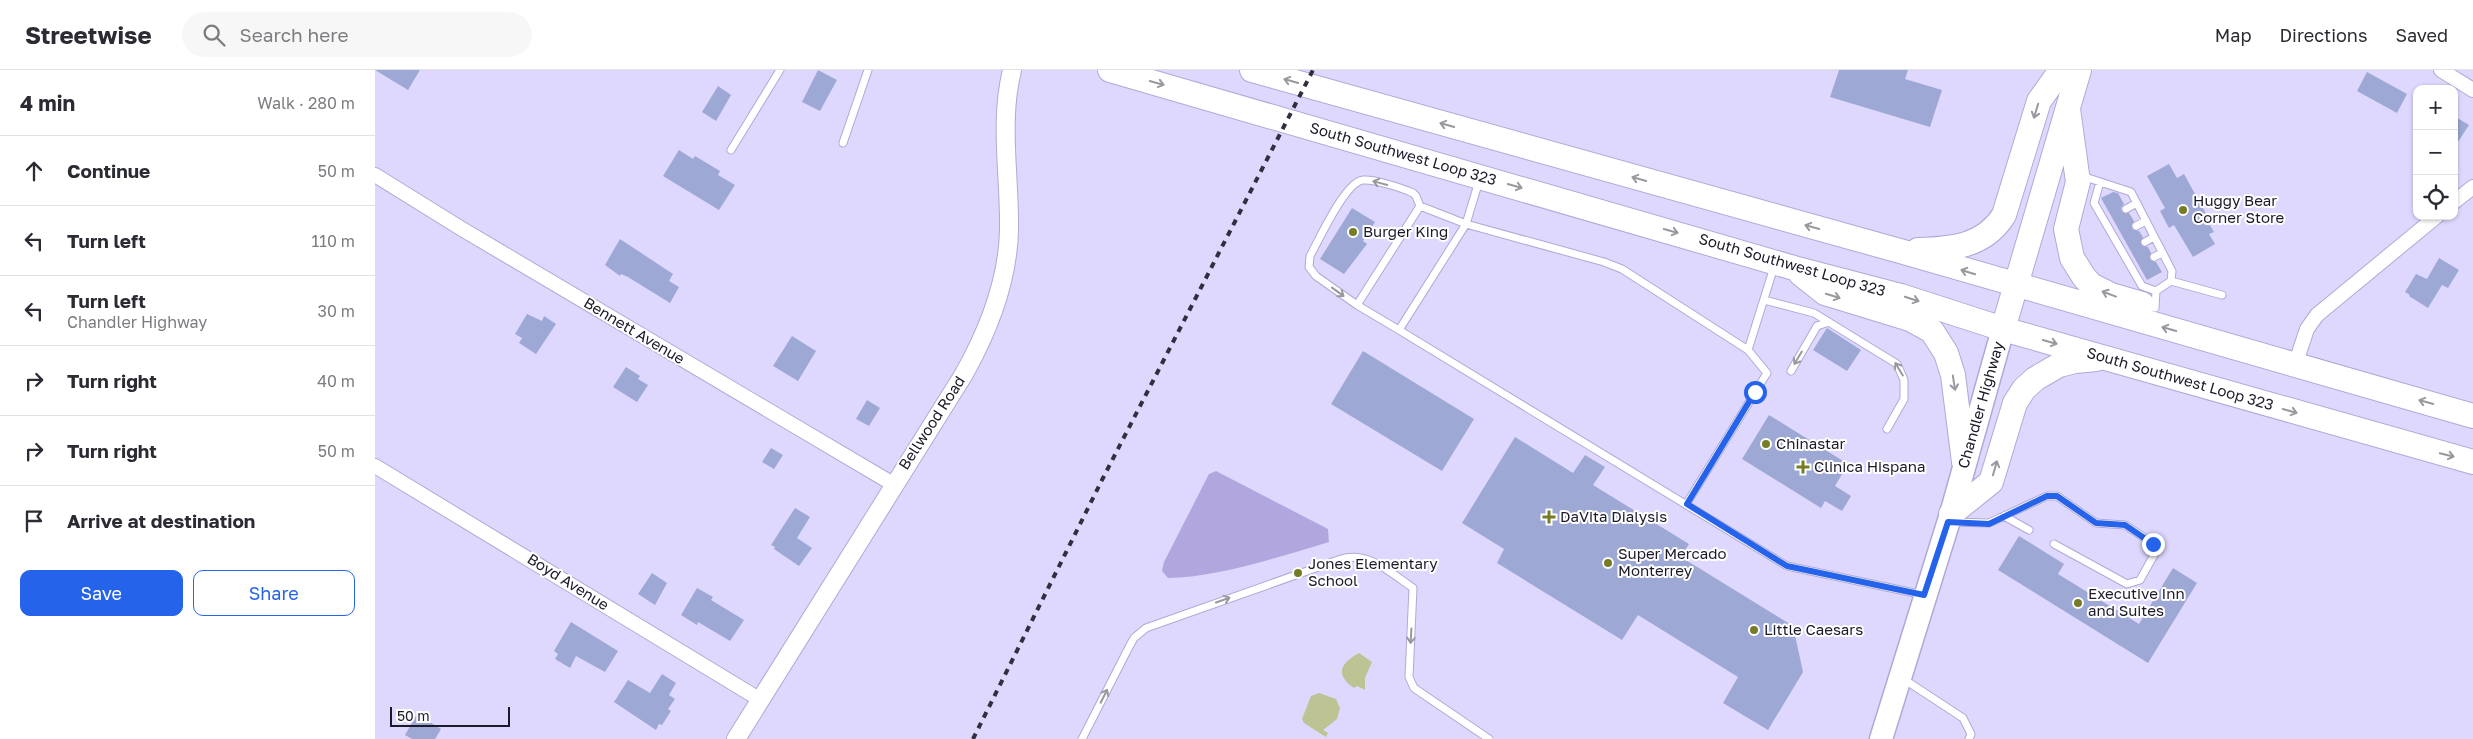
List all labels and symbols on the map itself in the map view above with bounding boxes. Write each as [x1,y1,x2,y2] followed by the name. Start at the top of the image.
[1284,76,1300,85] one-way arrow
[1149,79,1165,89] one-way arrow
[2030,103,2040,119] one-way arrow
[1308,118,1499,188] street label: South Southwest Loop 323
[1440,120,1456,130] one-way arrow
[1631,173,1647,183] one-way arrow
[1373,178,1389,188] one-way arrow
[1507,181,1523,191] one-way arrow
[2193,191,2285,226] place label: Huggy Bear Corner Store
[2177,204,2189,216] marker: Huggy Bear Corner Store
[1363,222,1448,240] place label: Burger King
[1805,222,1821,231] one-way arrow
[1347,226,1359,238] marker: Burger King
[1663,227,1679,237] one-way arrow
[1697,229,1888,299] street label: South Southwest Loop 323
[1961,266,1977,276] one-way arrow
[1331,287,1345,297] one-way arrow
[2102,289,2117,298] one-way arrow
[1825,291,1841,301] one-way arrow
[581,293,688,367] street label: Bennett Avenue
[1903,295,1919,305] one-way arrow
[2161,323,2177,333] one-way arrow
[2042,337,2058,347] one-way arrow
[1953,338,2007,470] street label: Chandler Highway
[2085,343,2276,413] street label: South Southwest Loop 323
[1793,351,1803,365] one-way arrow
[1894,363,1904,377] one-way arrow
[894,372,968,473] street label: Bellwood Road
[1950,374,1960,390] one-way arrow
[1744,381,1767,404] route start
[2419,397,2435,407] one-way arrow
[2282,407,2298,417] one-way arrow
[1776,434,1846,452] place label: Chinastar
[1760,438,1772,450] marker: Chinastar
[2438,451,2454,460] one-way arrow
[1814,457,1925,475] place label: Clinica Hispana
[1796,460,1810,474] marker: Clinica Hispana
[1991,460,2001,476] one-way arrow
[1560,507,1667,525] place label: DaVita Dialysis
[1542,510,1556,524] marker: DaVita Dialysis
[2142,533,2165,556] route end
[1618,544,1726,579] place label: Super Mercado Monterrey
[524,549,613,614] street label: Boyd Avenue
[1308,554,1438,589] place label: Jones Elementary School
[1602,557,1614,569] marker: Super Mercado Monterrey
[1292,567,1304,579] marker: Jones Elementary School
[2088,584,2185,619] place label: Executive Inn and Suites
[1215,595,1230,604] one-way arrow
[2072,597,2084,609] marker: Executive Inn and Suites
[1764,620,1863,638] place label: Little Caesars
[1748,624,1760,636] marker: Little Caesars
[1406,628,1415,644] one-way arrow
[1099,688,1109,703] one-way arrow
[390,704,510,727] scale bar

